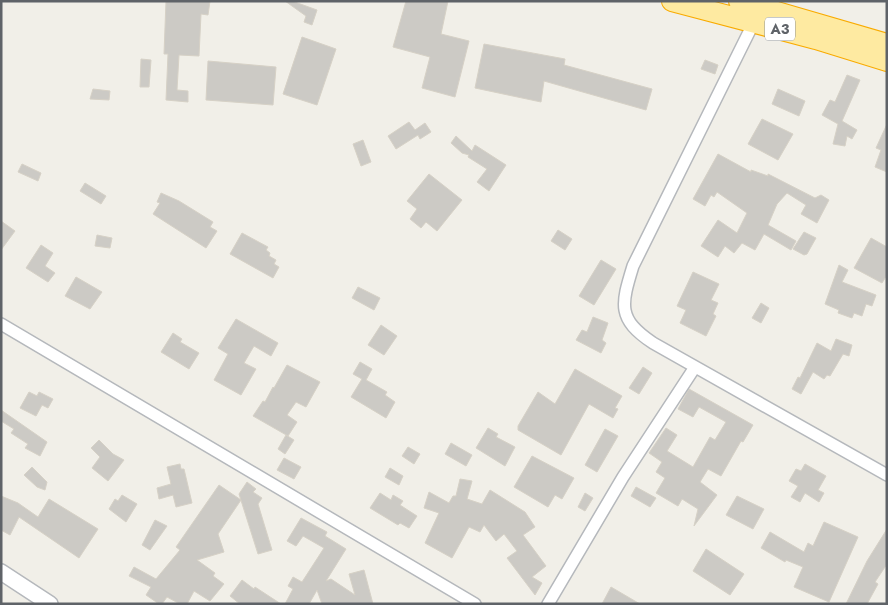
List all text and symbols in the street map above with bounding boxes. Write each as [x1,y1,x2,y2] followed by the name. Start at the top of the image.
[765,18,795,40] road number: A3

